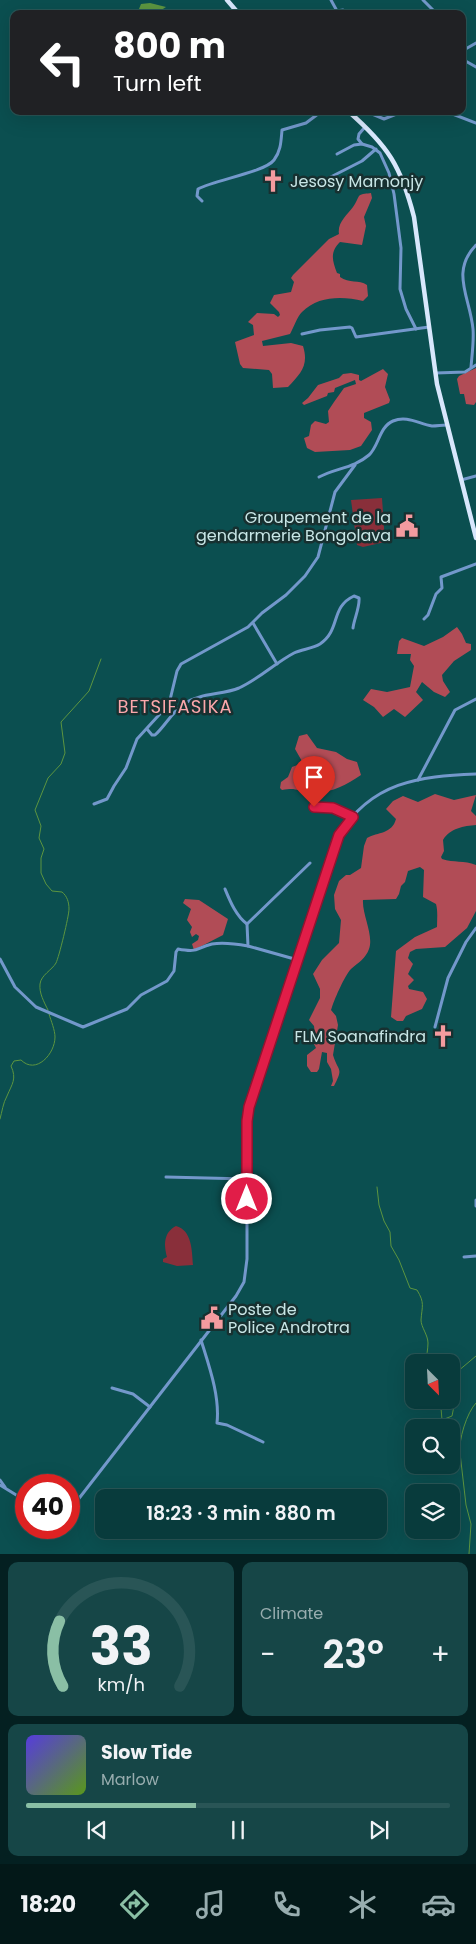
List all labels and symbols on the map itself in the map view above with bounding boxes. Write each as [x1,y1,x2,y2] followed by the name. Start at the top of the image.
[260,168,286,194] church icon: Jesosy Mamonjy
[290,170,423,193] place label: Jesosy Mamonjy
[196,506,391,547] place label: Groupement de la gendarmerie Bongolava
[394,513,420,539] public building icon: Groupement de la gendarmerie Bongolava
[117,694,233,719] district label: BETSIFASIKA
[293,756,335,807] pin
[430,1023,456,1049] church icon: FLM Soanafindra
[294,1025,426,1048] place label: FLM Soanafindra
[220,1172,272,1224] position arrow
[228,1298,350,1339] place label: Poste de Police Androtra
[199,1305,225,1331] public building icon: Poste de Police Androtra
[405,1354,460,1409] north arrow
[15,1474,80,1539] speed limit sign: 40

